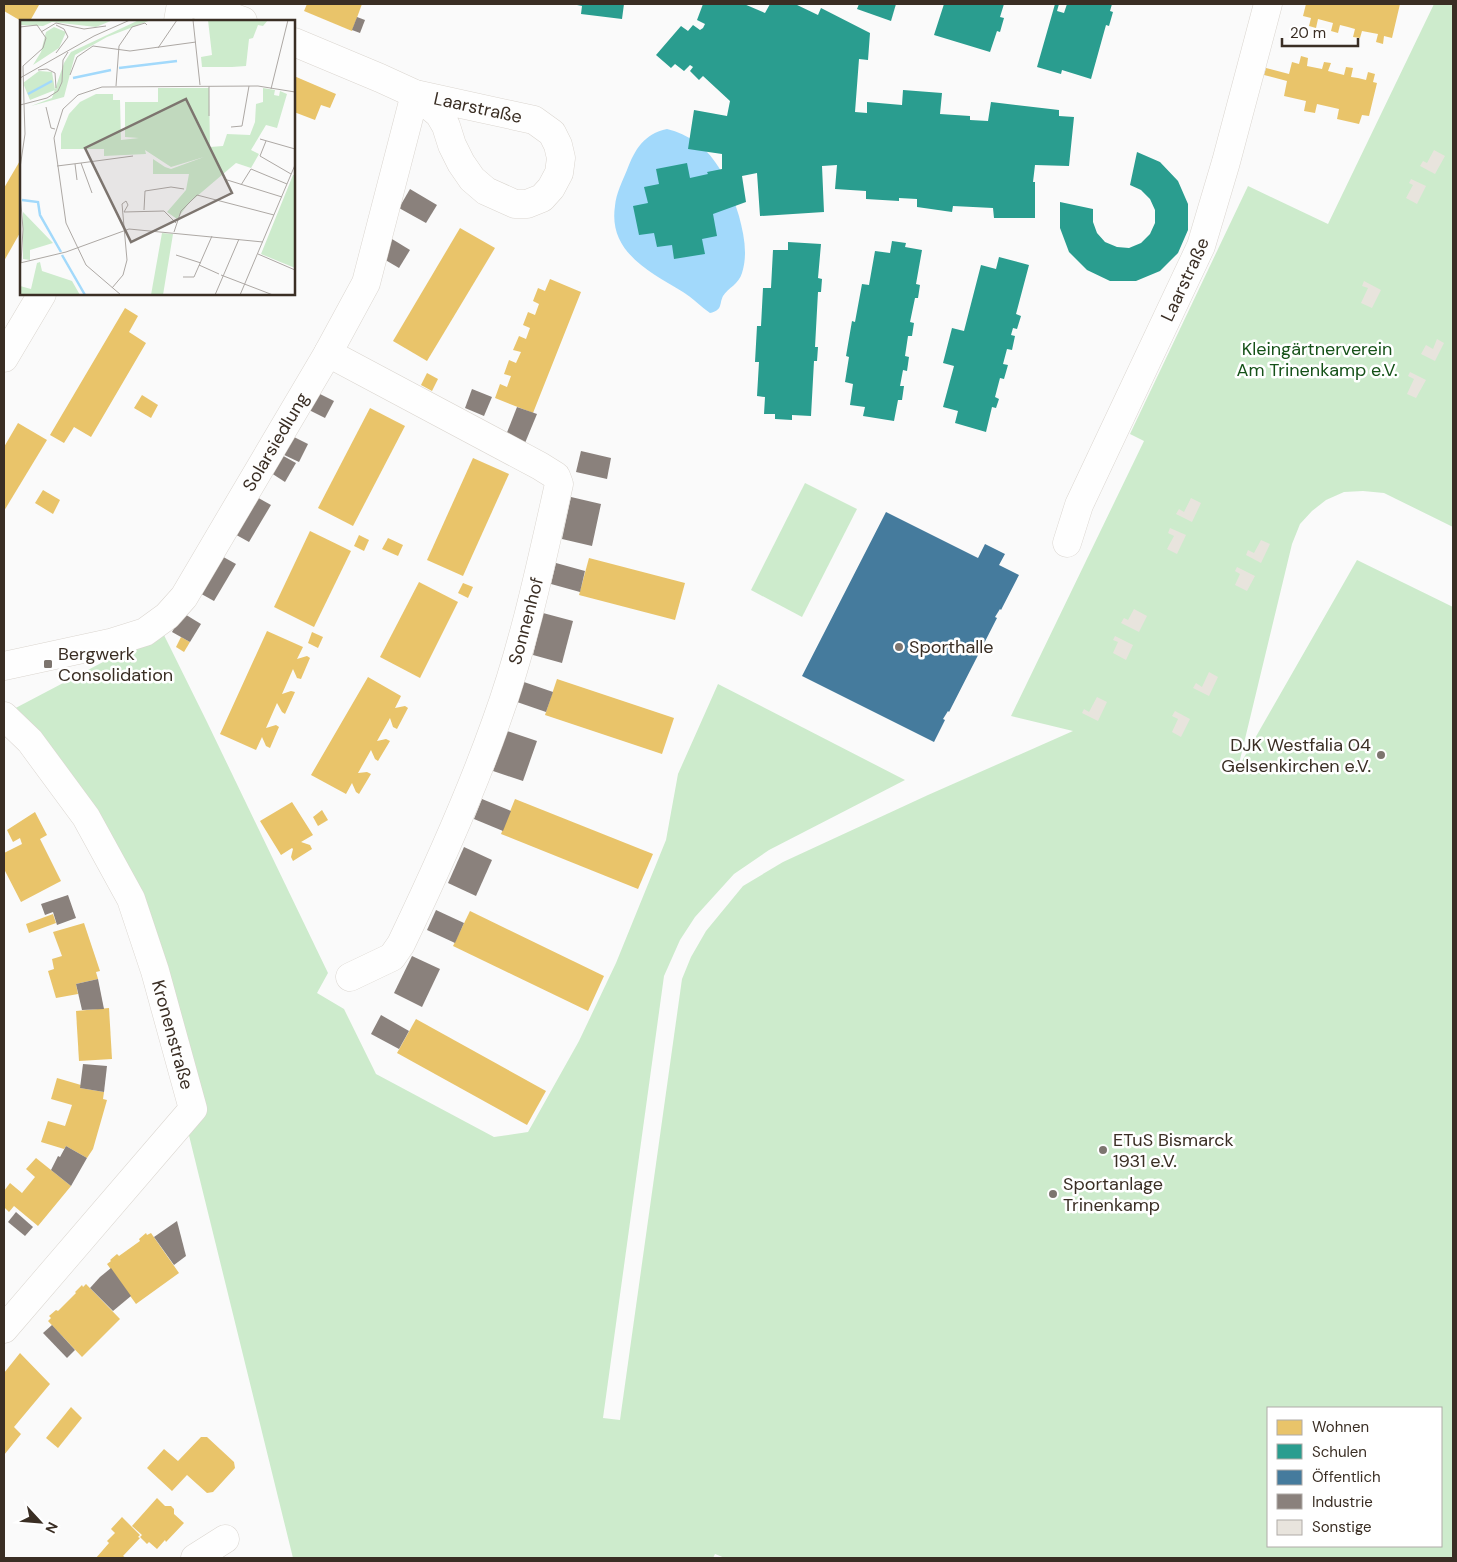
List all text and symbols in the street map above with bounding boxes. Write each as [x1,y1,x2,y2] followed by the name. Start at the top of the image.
[1282,15,1358,47] scale bar
[20,20,295,295] inset map
[1290,23,1326,43] text: 20 m
[431,86,524,129] street label: Laarstraße
[1155,235,1215,325] street label: Laarstraße
[1236,337,1398,382] park label: Kleingärtnerverein Am Trinenkamp e.V.
[237,388,314,496] street label: Solarsiedlung
[503,575,549,667] street label: Sonnenhof
[909,635,994,659] place label: Sporthalle
[893,641,905,653] marker: Sporthalle
[58,642,173,687] place label: Bergwerk Consolidation
[42,658,54,670] marker: Bergwerk Consolidation
[1221,733,1371,778] place label: DJK Westfalia 04 Gelsenkirchen e.V.
[1375,749,1387,761] marker: DJK Westfalia 04 Gelsenkirchen e.V.
[146,977,199,1092] street label: Kronenstraße
[1113,1128,1234,1173] place label: ETuS Bismarck 1931 e.V.
[1097,1144,1109,1156] marker: ETuS Bismarck 1931 e.V.
[1063,1172,1163,1217] place label: Sportanlage Trinenkamp
[1047,1188,1059,1200] marker: Sportanlage Trinenkamp
[1267,1407,1442,1547] legend
[1312,1417,1369,1437] text: Wohnen
[1312,1442,1367,1462] text: Schulen
[1312,1467,1381,1487] text: Öffentlich
[1312,1492,1373,1512] text: Industrie
[15,1497,65,1547] north arrow
[1312,1517,1371,1537] text: Sonstige
[41,1519,62,1536] text: N

